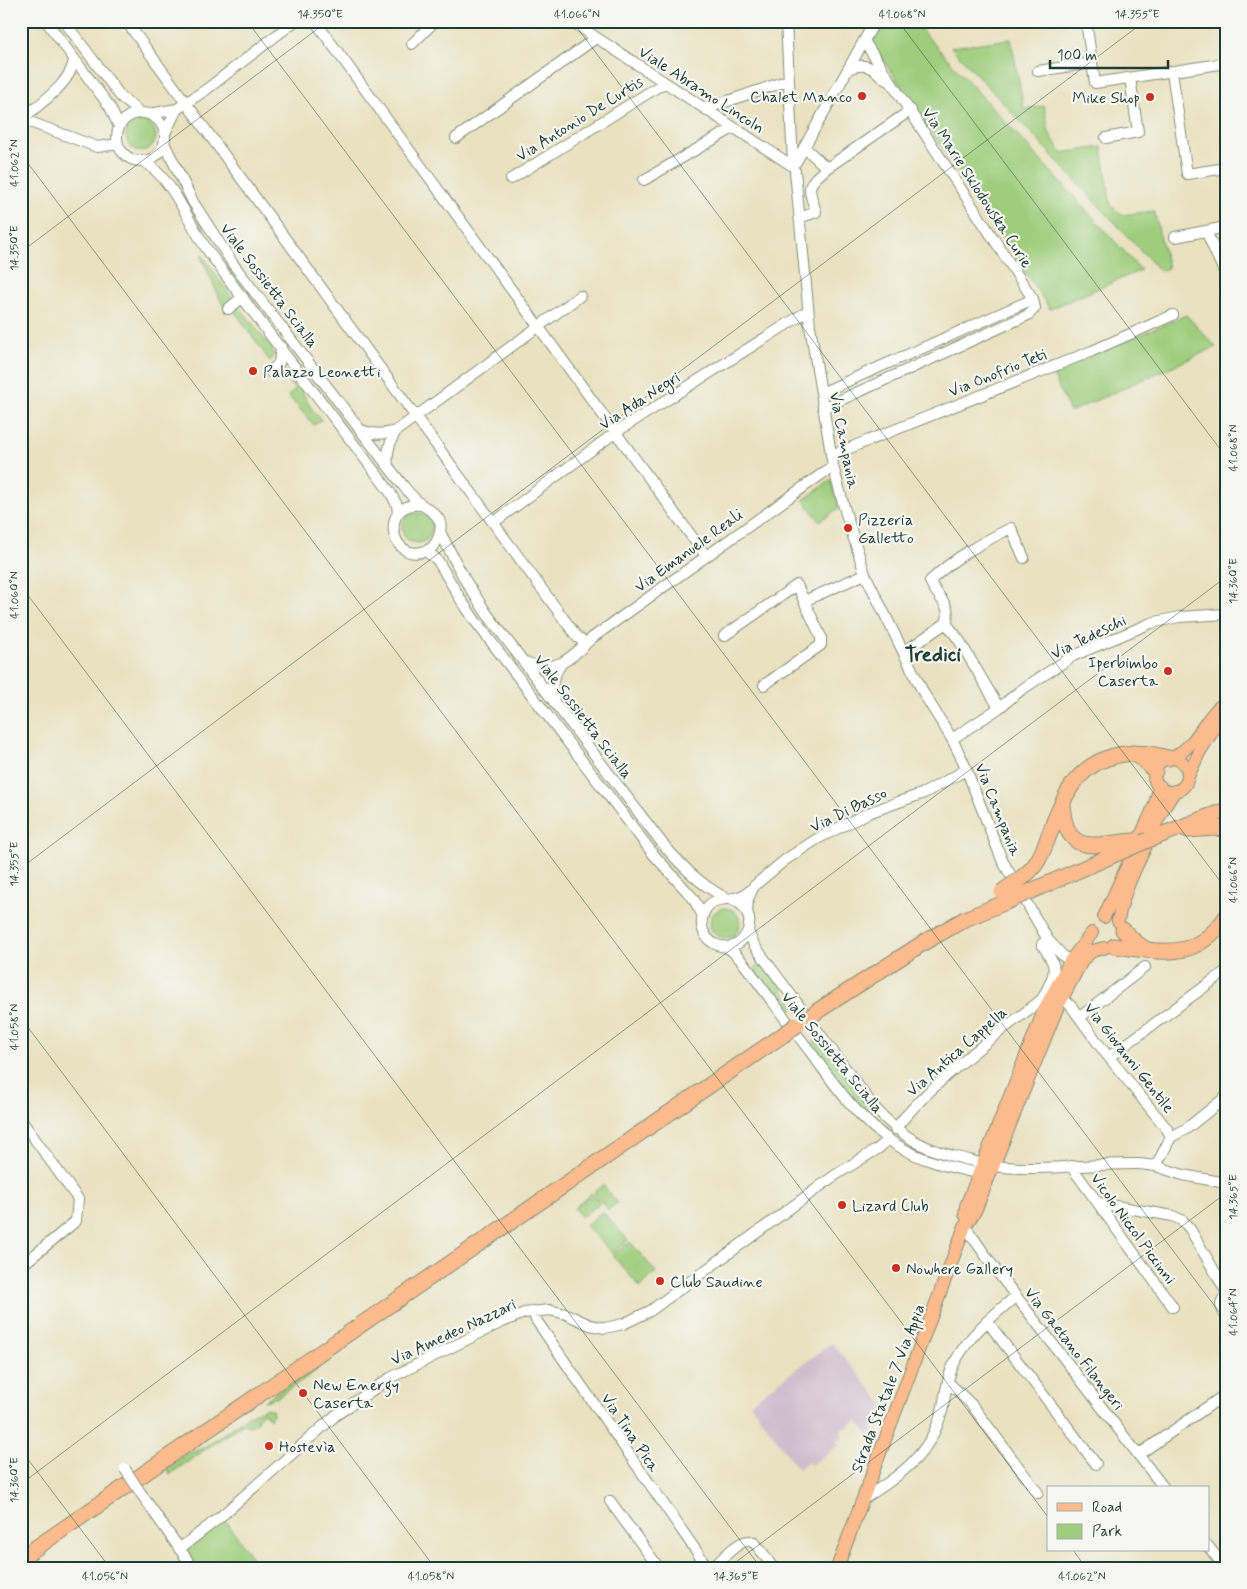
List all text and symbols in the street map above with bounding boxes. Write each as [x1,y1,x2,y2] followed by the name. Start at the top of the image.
[297,7,343,23] text: 14.350°E
[554,7,600,23] text: 41.066°N
[879,7,925,23] text: 41.068°N
[1114,7,1160,23] text: 14.355°E
[1050,38,1167,70] scale bar
[634,42,768,139] street label: Viale Abramo Lincoln
[1057,46,1097,66] text: 100 m
[512,72,647,167] street label: Via Antonio De Curtis
[750,87,852,108] place label: Chalet Manco
[1072,88,1140,109] place label: Mike Shop
[856,90,868,102] marker: Chalet Manco
[1144,91,1156,103] marker: Mike Shop
[917,103,1037,273] street label: Via Marie Sklodowska Curie
[7,139,23,187] text: 41.062°N
[215,219,323,353] street label: Viale Sossietta Scialla
[7,225,23,271] text: 14.350°E
[946,344,1049,403] street label: Via Onofrio Teti
[263,362,381,383] place label: Palazzo Leonetti
[247,365,259,377] marker: Palazzo Leonetti
[595,367,685,436] street label: Via Ada Negri
[824,390,863,491] street label: Via Campania
[1226,425,1242,471] text: 41.068°N
[630,505,747,598] street label: Via Emanuele Reali
[858,510,914,549] place label: Pizzeria Galletto
[842,522,854,534] marker: Pizzeria Galletto
[1226,558,1242,604] text: 14.360°E
[7,571,23,619] text: 41.060°N
[1047,610,1130,665] street label: Via Tedeschi
[905,641,961,669] district label: Tredici
[529,650,637,784] street label: Viale Sossietta Scialla
[1088,653,1158,692] place label: Iperbimbo Caserta
[1162,665,1174,677] marker: Iperbimbo Caserta
[969,760,1026,859] street label: Via Campania
[807,783,891,838] street label: Via Di Basso
[7,841,23,887] text: 14.355°E
[1226,857,1242,903] text: 41.066°N
[776,988,888,1118] street label: Viale Sossietta Scialla
[1079,998,1179,1118] street label: Via Giovanni Gentile
[902,1003,1012,1102] street label: Via Antica Cappella
[7,1004,23,1050] text: 41.058°N
[1085,1169,1180,1289] street label: Vicolo Niccol Piccinni
[1226,1174,1242,1220] text: 14.365°E
[852,1196,929,1217] place label: Lizard Club
[836,1199,848,1211] marker: Lizard Club
[906,1259,1013,1280] place label: Nowhere Gallery
[890,1262,902,1274] marker: Nowhere Gallery
[670,1272,763,1293] place label: Club Saudine
[654,1275,666,1287] marker: Club Saudine
[1019,1283,1129,1415] street label: Via Gaetano Filangeri
[1226,1288,1242,1336] text: 41.064°N
[388,1294,520,1371] street label: Via Amedeo Nazzari
[846,1301,931,1476] street label: Strada Statale 7 Via Appia
[313,1375,399,1414] place label: New Energy Caserta
[297,1387,309,1399] marker: New Energy Caserta
[596,1389,664,1477] street label: Via Tina Pica
[279,1437,335,1458] place label: Hostevìa
[263,1440,275,1452] marker: Hostevìa
[7,1457,23,1503] text: 14.360°E
[1047,1486,1210,1552] legend
[1092,1498,1122,1518] text: Road
[1092,1522,1122,1542] text: Park
[82,1569,128,1585] text: 41.056°N
[408,1569,454,1585] text: 41.058°N
[713,1569,759,1585] text: 14.365°E
[1058,1569,1106,1585] text: 41.062°N

